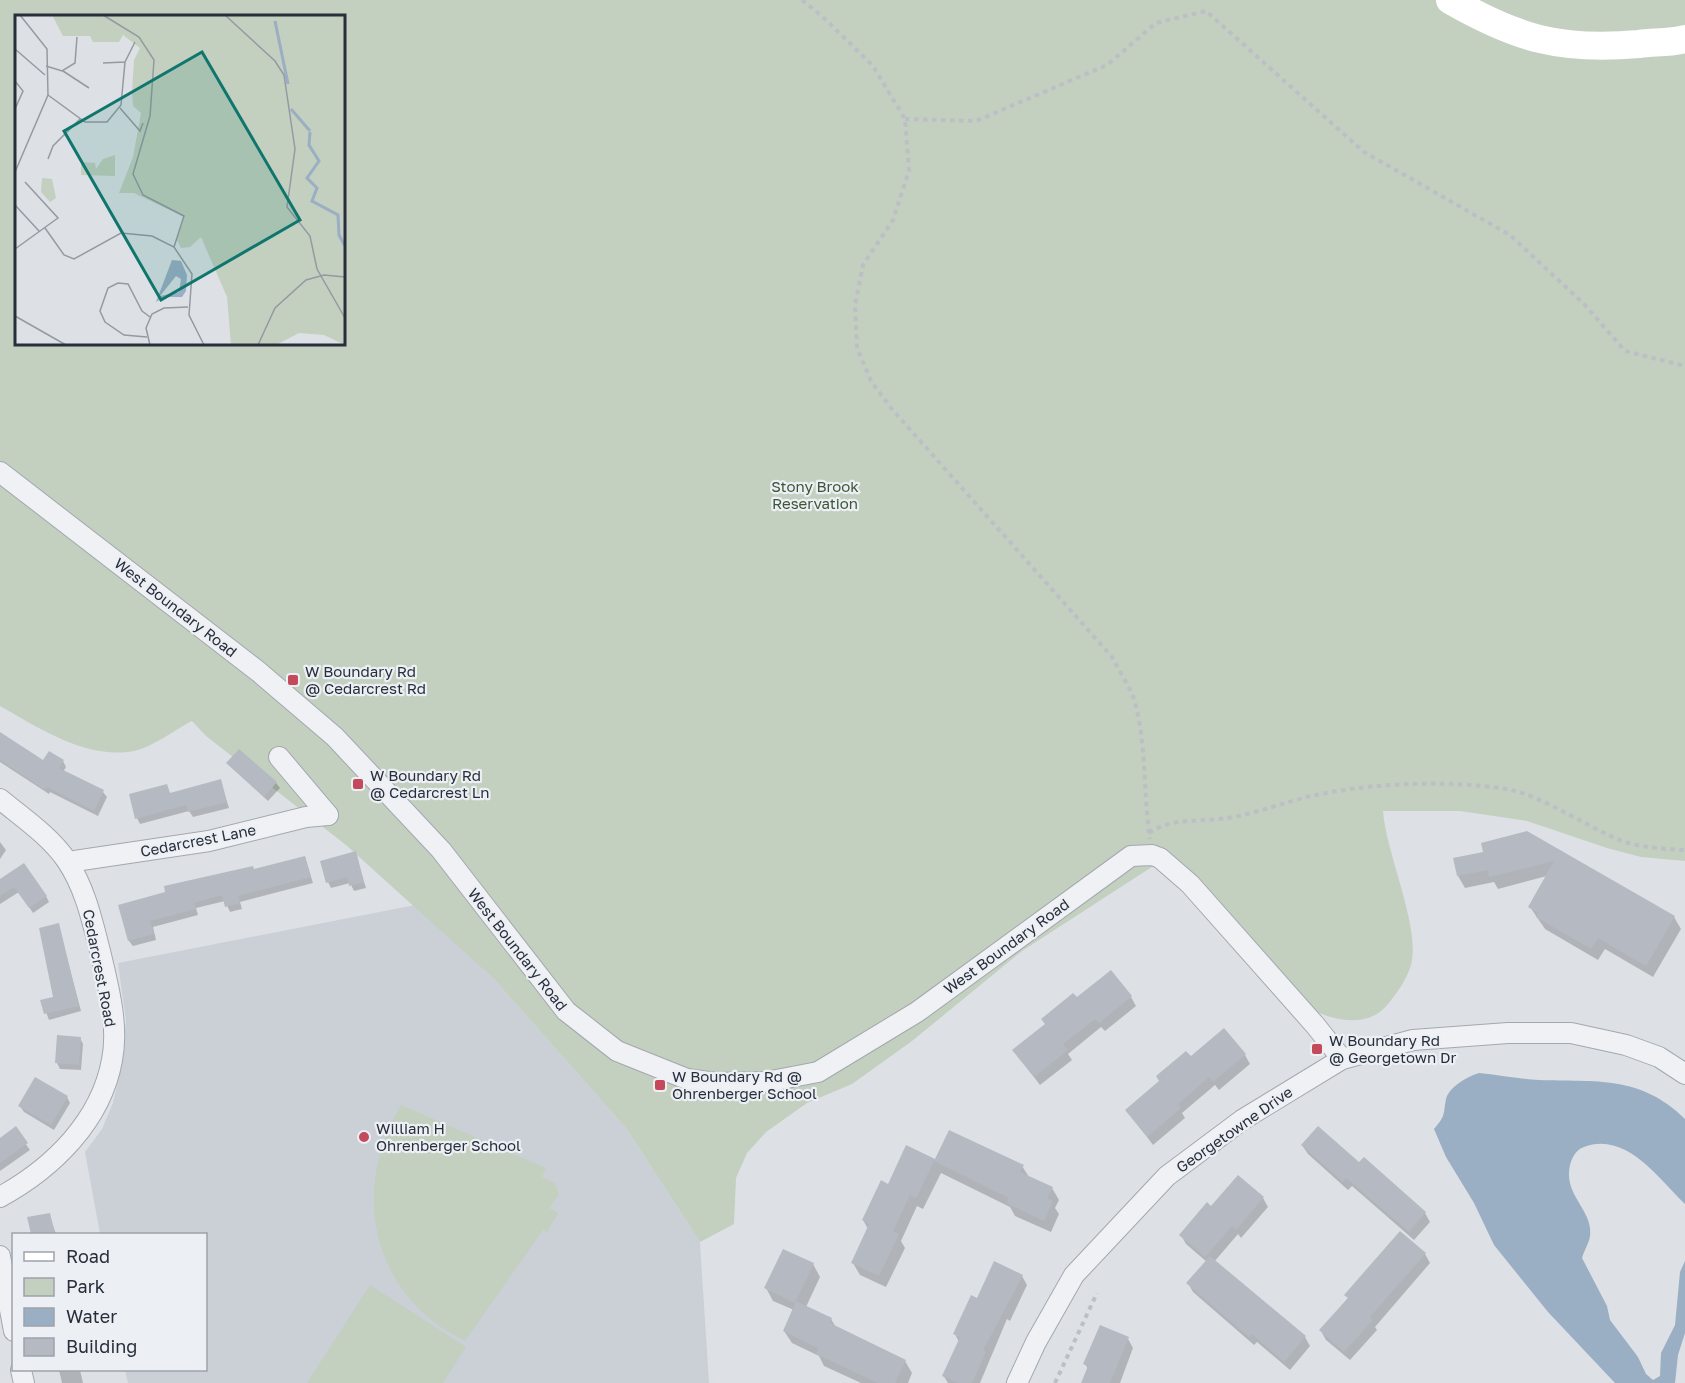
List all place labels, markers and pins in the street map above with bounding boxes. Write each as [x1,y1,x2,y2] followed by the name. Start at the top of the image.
[305,662,426,697] place label: W Boundary Rd @ Cedarcrest Rd
[286,673,300,687] marker: W Boundary Rd @ Cedarcrest Rd
[370,766,489,801] place label: W Boundary Rd @ Cedarcrest Ln
[351,777,365,791] marker: W Boundary Rd @ Cedarcrest Ln
[1329,1031,1456,1066] place label: W Boundary Rd @ Georgetown Dr
[1310,1042,1324,1056] marker: W Boundary Rd @ Georgetown Dr
[672,1067,817,1102] place label: W Boundary Rd @ Ohrenberger School
[653,1078,667,1092] marker: W Boundary Rd @ Ohrenberger School
[376,1119,521,1154] place label: William H Ohrenberger School
[357,1130,371,1144] marker: William H Ohrenberger School

